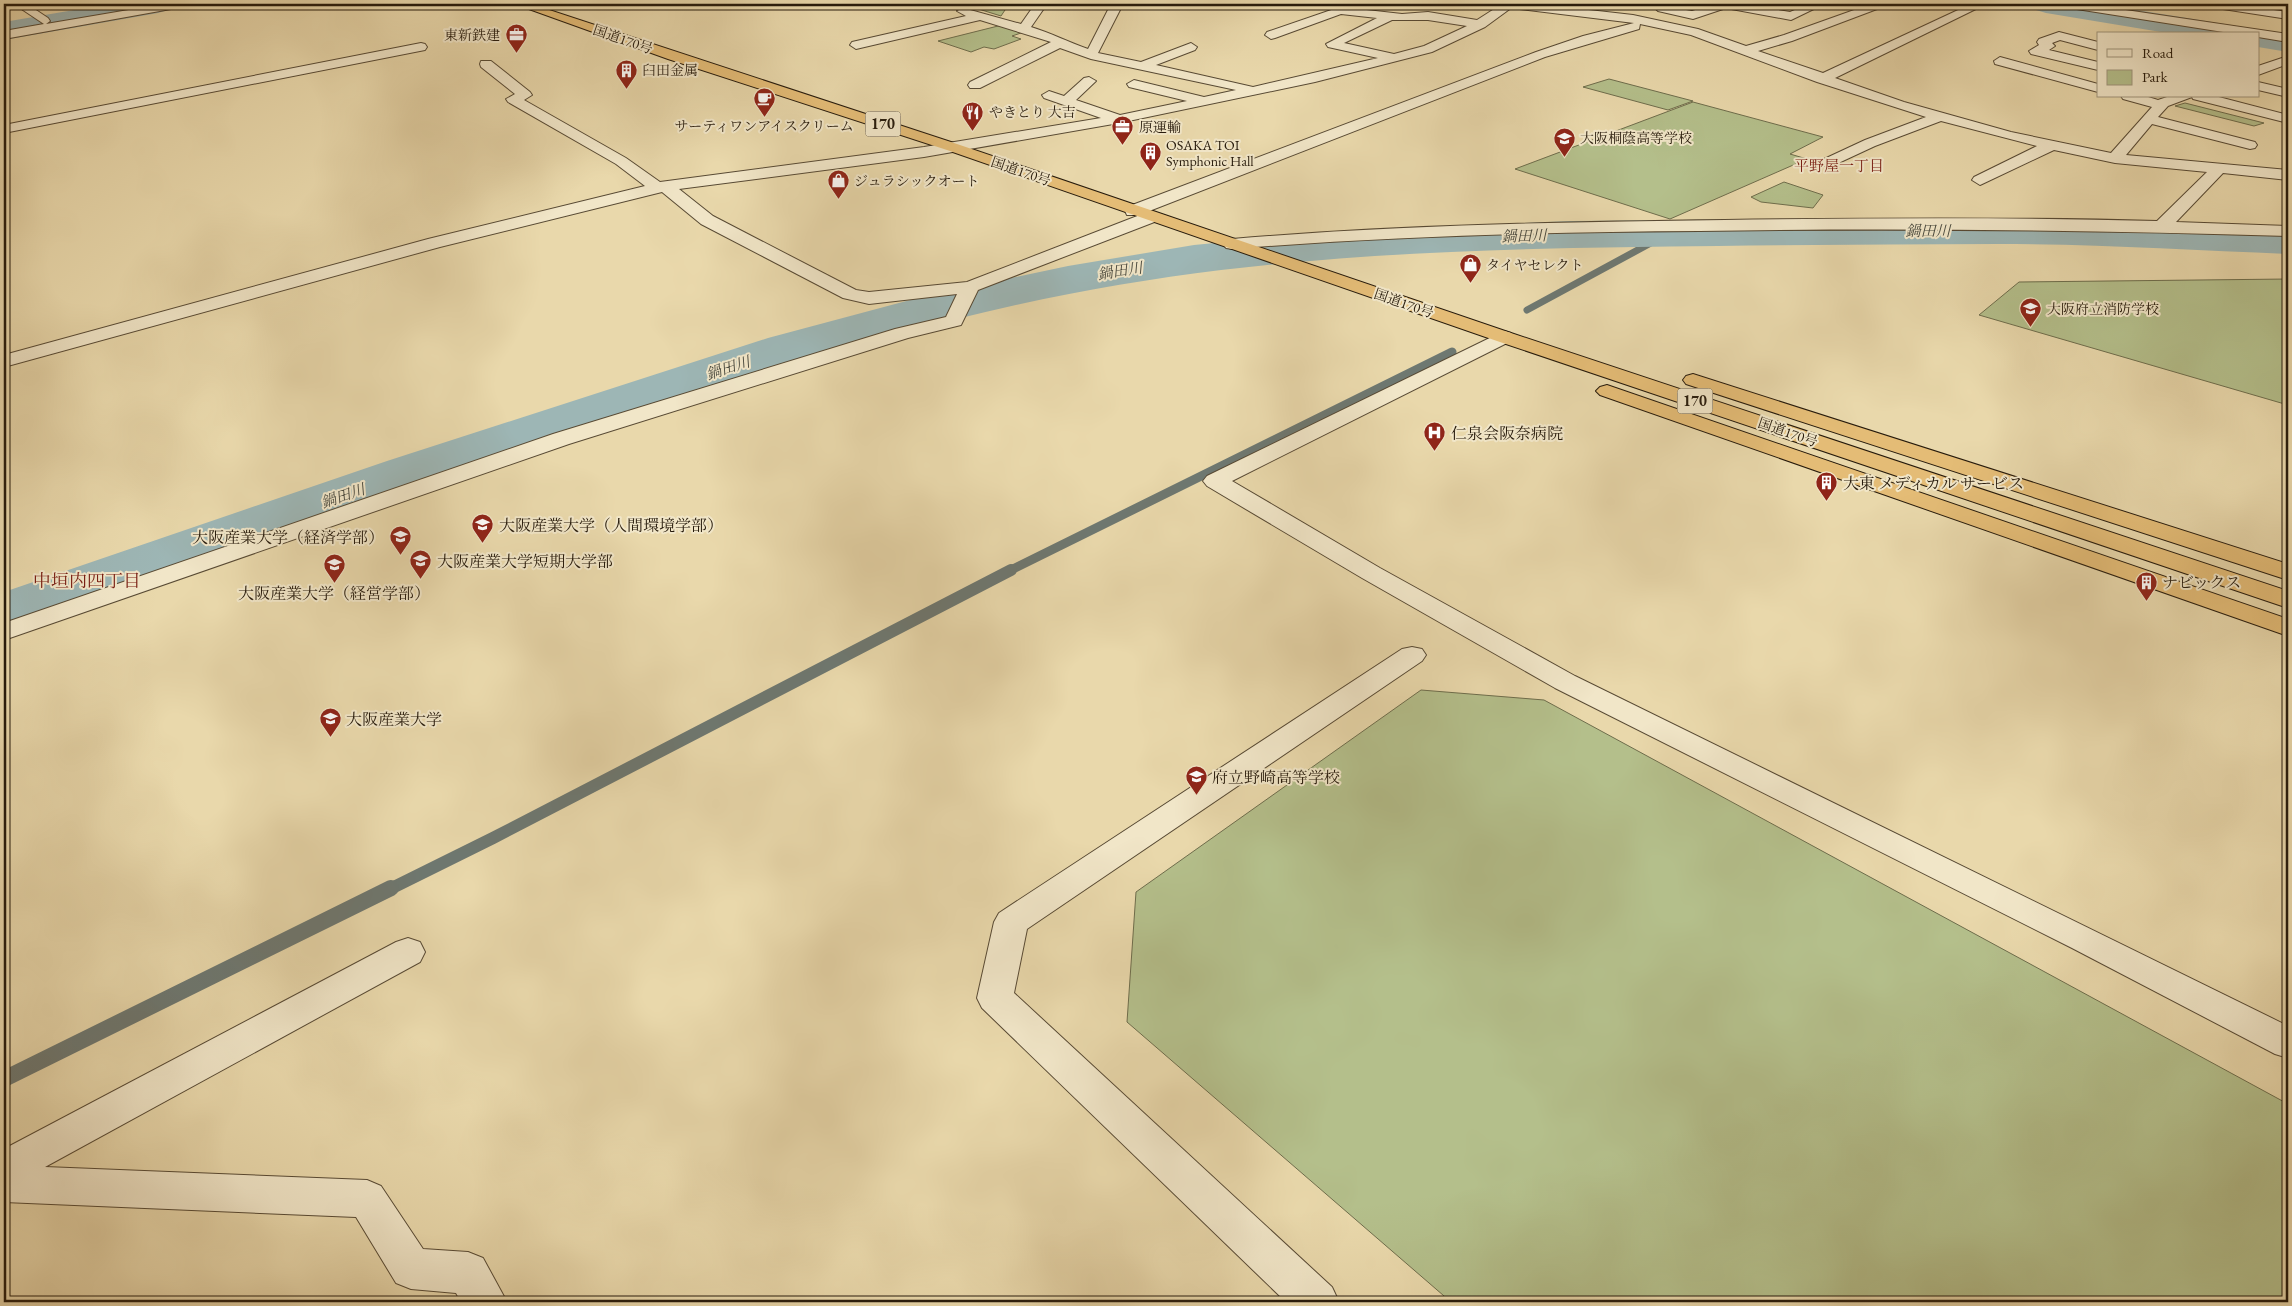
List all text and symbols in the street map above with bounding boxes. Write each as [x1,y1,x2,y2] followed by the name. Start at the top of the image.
[591,20,655,58] street label: 国道170号
[504,23,528,54] office icon: 東新鉄建
[444,26,500,44] place label: 東新鉄建
[2097,32,2260,98] legend
[2142,43,2174,62] text: Road
[614,58,638,89] building icon: 臼田金属
[642,61,698,79] place label: 臼田金属
[2142,67,2169,86] text: Park
[752,86,776,117] cafe icon: サーティワンアイスクリーム
[961,100,985,131] restaurant icon: やきとり 大吉
[989,103,1076,121] place label: やきとり 大吉
[866,112,900,136] road number: 170
[1111,115,1135,146] office icon: 原運輸
[674,117,854,135] place label: サーティワンアイスクリーム
[1139,118,1181,136] place label: 原運輸
[1552,126,1576,157] school or university icon: 大阪桐蔭高等学校
[1580,129,1692,147] place label: 大阪桐蔭高等学校
[1166,136,1254,170] place label: OSAKA TOI Symphonic Hall
[1138,141,1162,172] building icon: OSAKA TOI Symphonic Hall
[989,152,1053,190] street label: 国道170号
[1794,156,1884,175] district label: 平野屋一丁目
[826,169,850,200] shop icon: ジュラシックオート
[854,172,979,190] place label: ジュラシックオート
[1905,221,1952,240] water label: 鍋田川
[1501,225,1549,246] water label: 鍋田川
[1458,253,1482,284] shop icon: タイヤセレクト
[1486,256,1583,274] place label: タイヤセレクト
[1096,257,1146,283] water label: 鍋田川
[1372,284,1436,322] street label: 国道170号
[2019,297,2043,328] school or university icon: 大阪府立消防学校
[2047,300,2159,318] place label: 大阪府立消防学校
[704,351,754,384] water label: 鍋田川
[1678,388,1712,414] road number: 170
[1756,413,1820,451] street label: 国道170号
[1423,421,1447,452] hospital icon: 仁泉会阪奈病院
[1451,423,1563,444] place label: 仁泉会阪奈病院
[1815,471,1839,502] building icon: 大東 メディカル サービス
[1843,473,2024,494] place label: 大東 メディカル サービス
[318,479,369,512] water label: 鍋田川
[471,513,495,544] school or university icon: 大阪産業大学（人間環境学部）
[499,515,723,536] place label: 大阪産業大学（人間環境学部）
[388,525,412,556] school or university icon: 大阪産業大学（経済学部）
[192,527,384,548] place label: 大阪産業大学（経済学部）
[409,549,433,580] school or university icon: 大阪産業大学短期大学部
[437,551,613,572] place label: 大阪産業大学短期大学部
[322,552,346,583] school or university icon: 大阪産業大学（経営学部）
[33,569,141,592] district label: 中垣内四丁目
[2134,570,2158,601] building icon: ナビックス
[2162,572,2241,593] place label: ナビックス
[238,583,430,604] place label: 大阪産業大学（経営学部）
[318,707,342,738] school or university icon: 大阪産業大学
[346,709,442,730] place label: 大阪産業大学
[1184,765,1208,796] school or university icon: 府立野崎高等学校
[1212,767,1340,788] place label: 府立野崎高等学校

